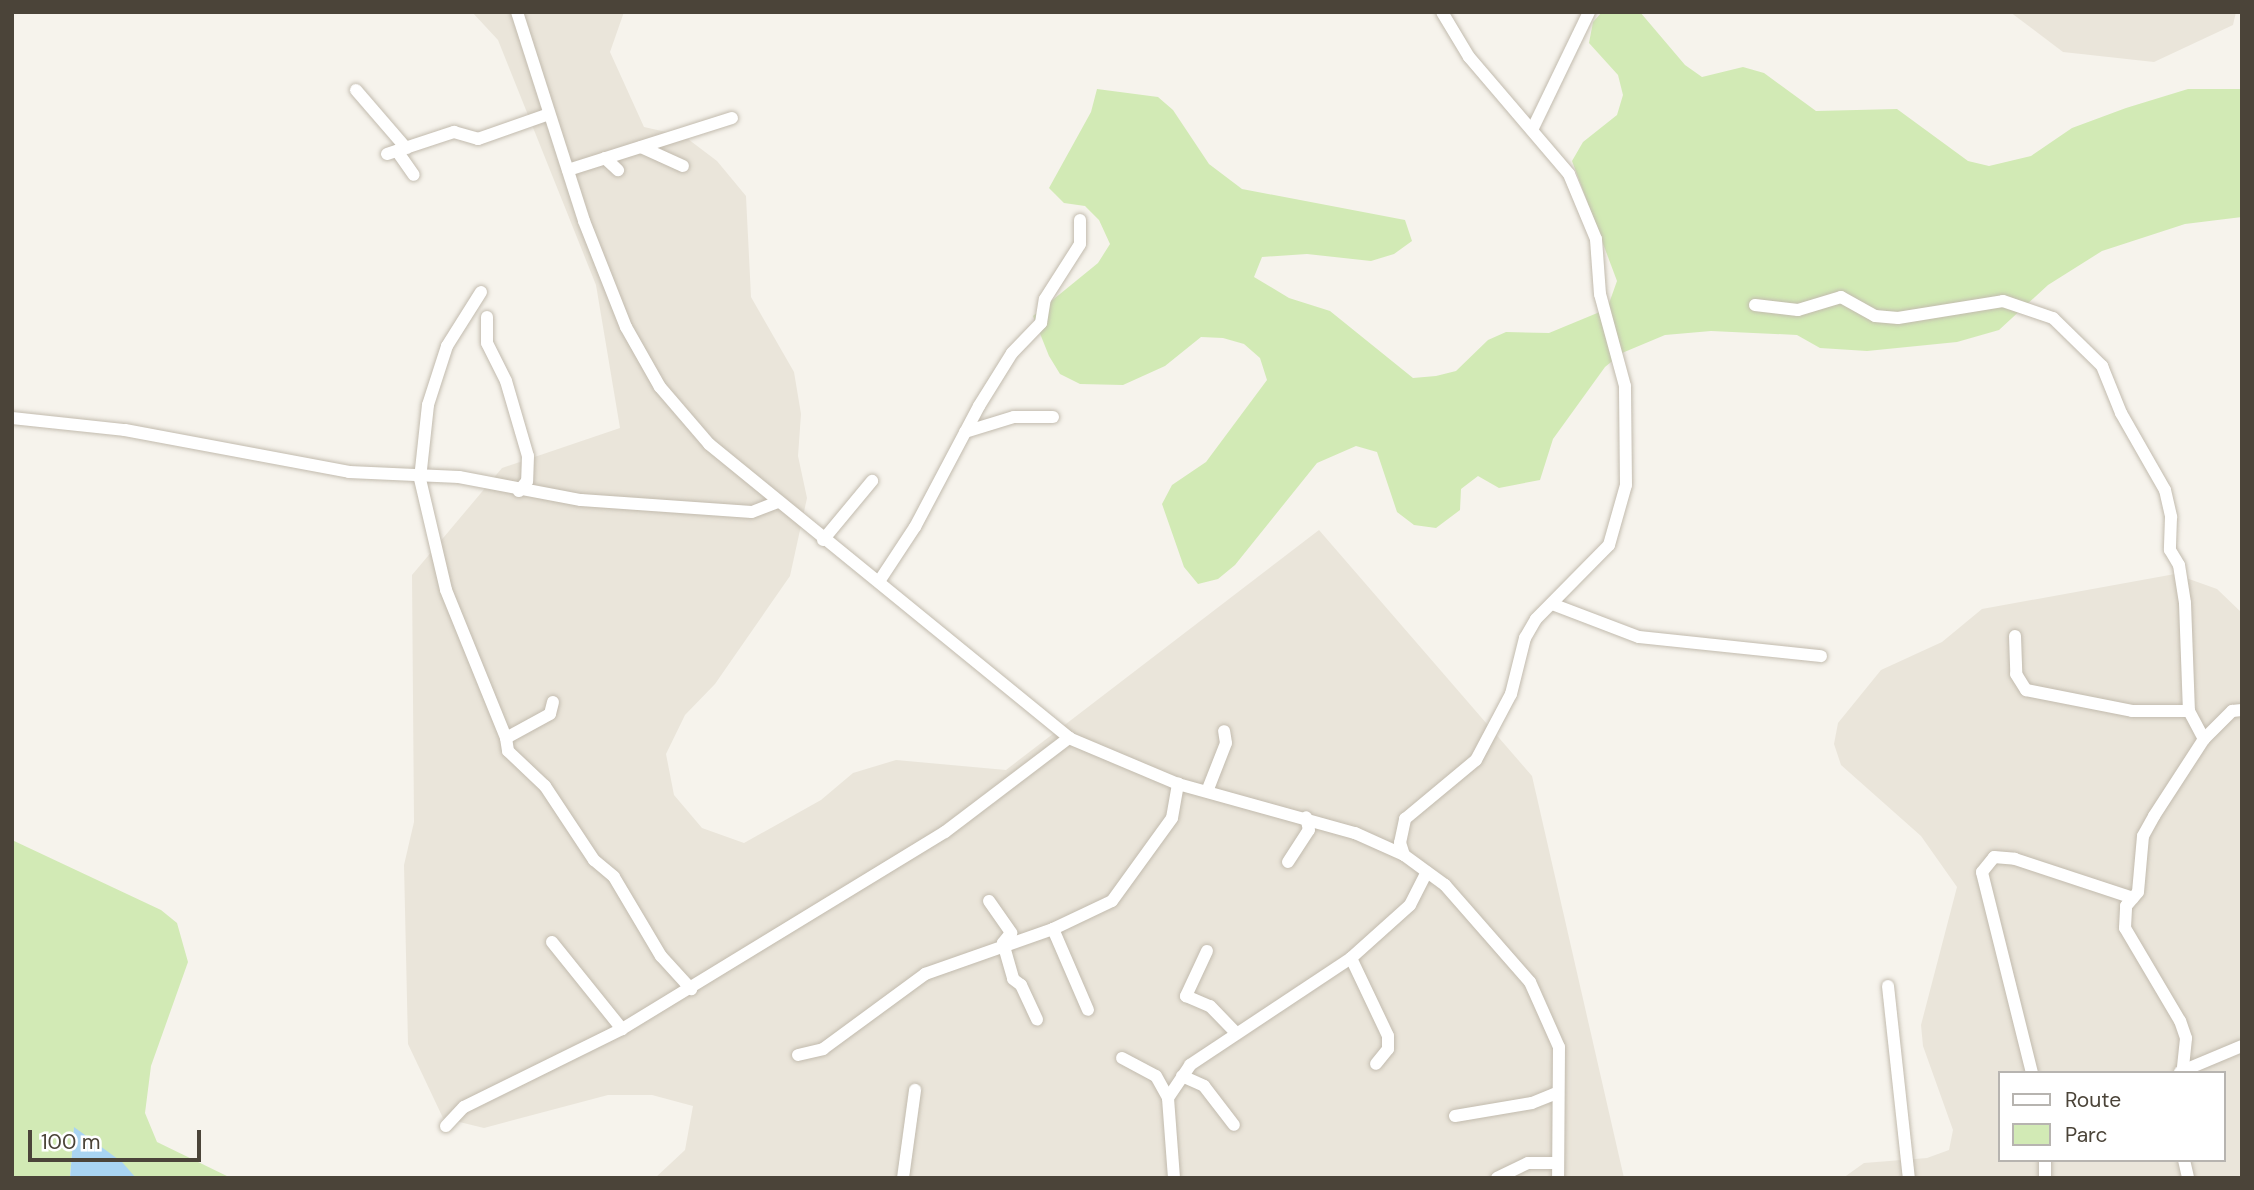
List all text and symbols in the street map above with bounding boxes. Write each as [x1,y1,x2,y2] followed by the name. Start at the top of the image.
[1998,1071,2226,1162] legend
[2065,1086,2121,1114] text: Route
[32,1116,205,1160] scale bar
[2065,1121,2108,1149] text: Parc
[41,1128,101,1156] text: 100 m

